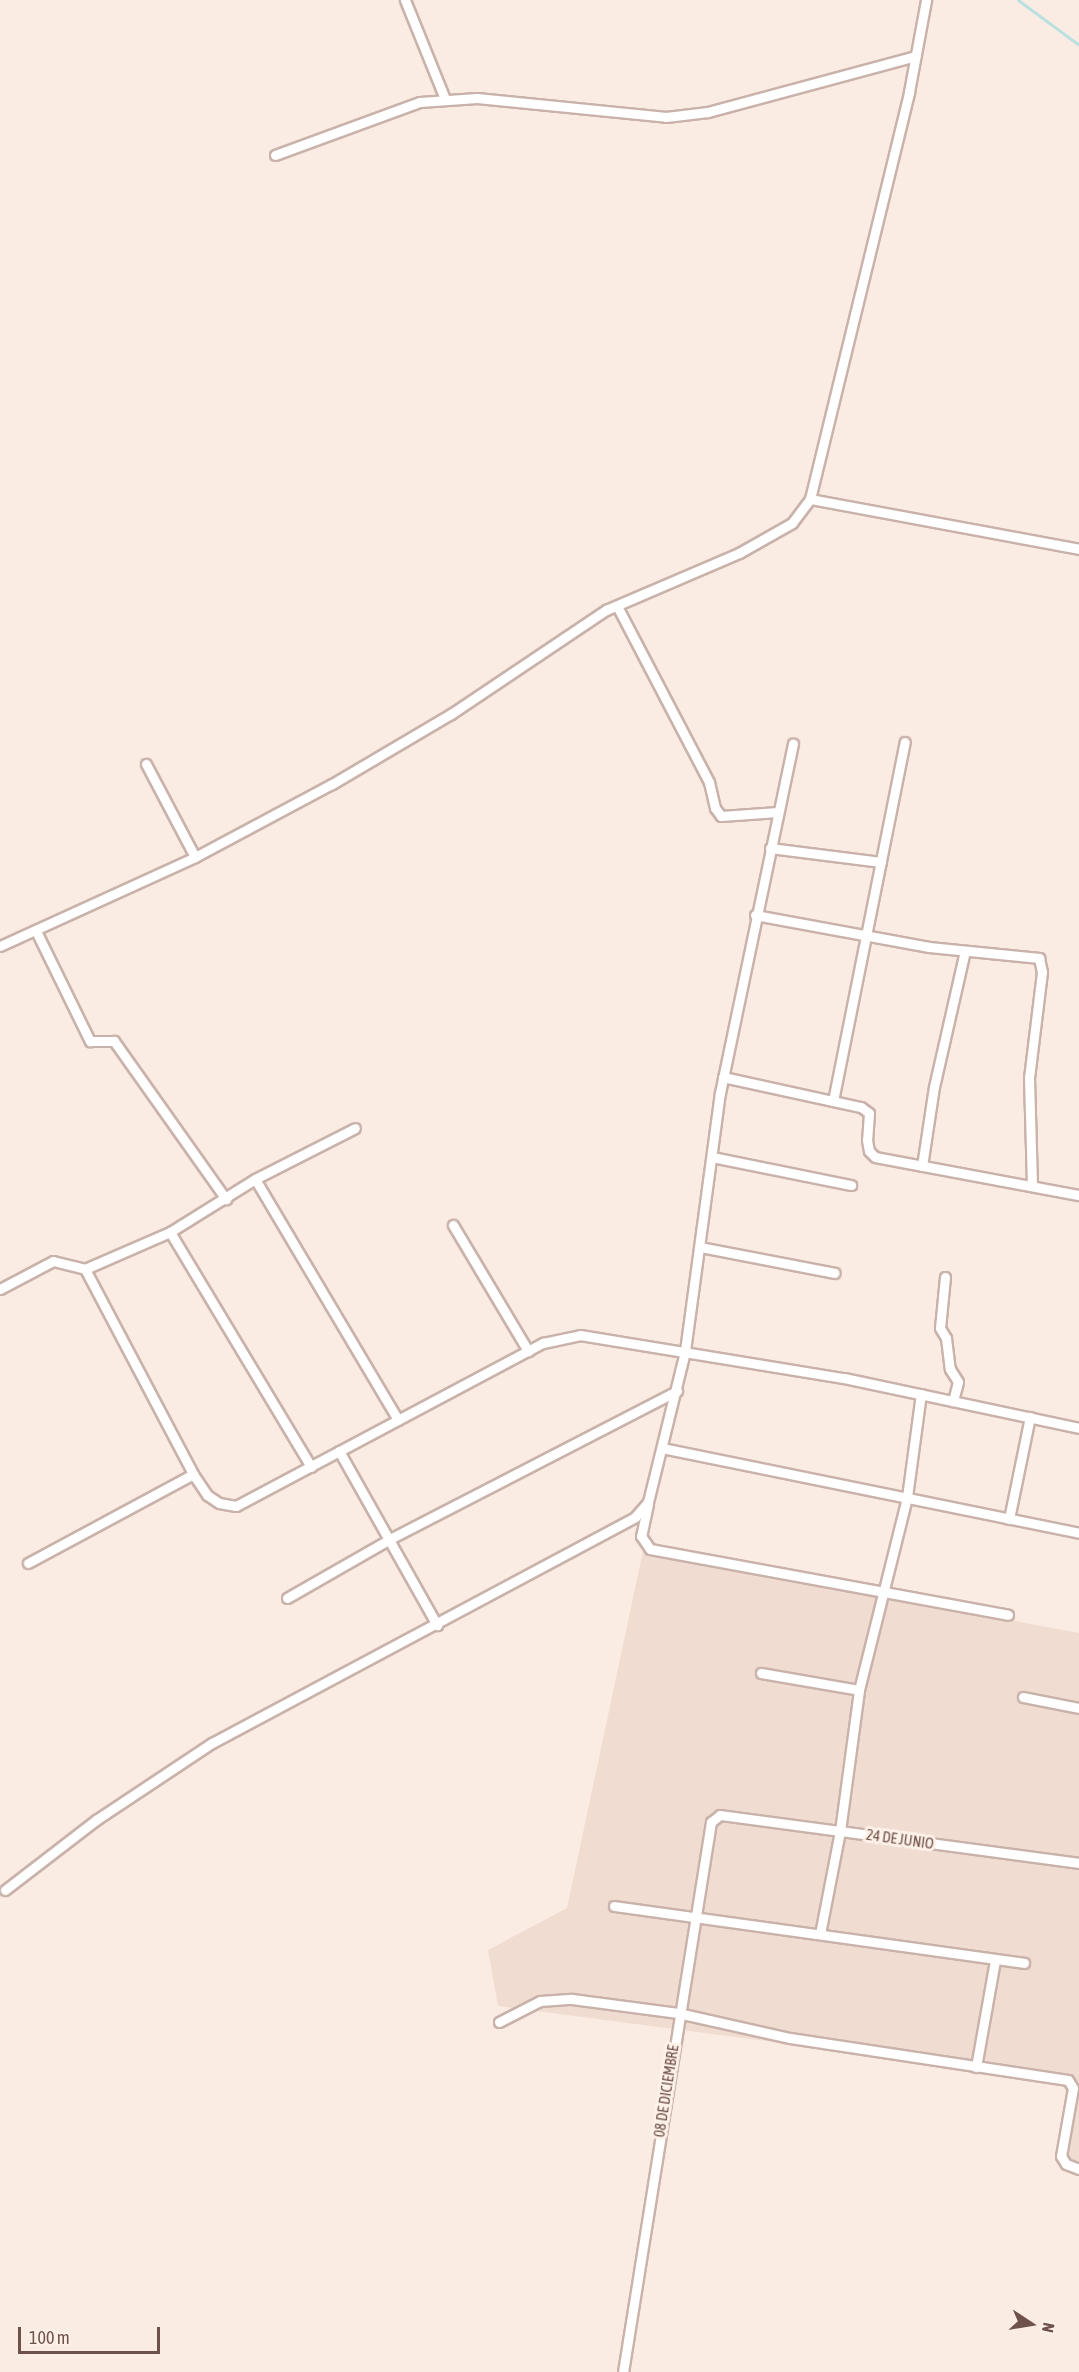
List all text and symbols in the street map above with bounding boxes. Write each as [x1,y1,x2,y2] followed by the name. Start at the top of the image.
[865,1825,935,1853] street label: 24 DE JUNIO
[650,2044,682,2138] street label: 08 DE DICIEMBRE
[1001,2294,1061,2354] north arrow
[21,2315,164,2353] scale bar
[1039,2321,1058,2334] text: N
[29,2327,70,2348] text: 100 m

